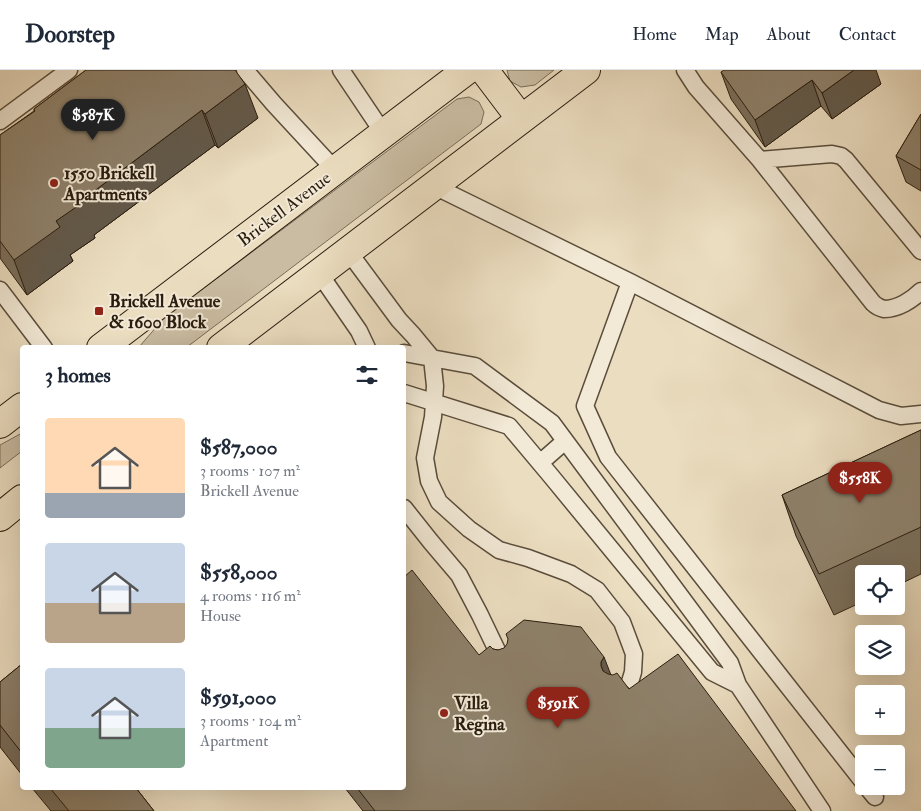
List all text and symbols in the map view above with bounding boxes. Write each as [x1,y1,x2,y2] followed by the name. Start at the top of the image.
[25,19,115,50] text: Doorstep
[632,23,677,46] text: Home
[705,23,739,46] text: Map
[767,23,811,46] text: About
[839,23,896,46] text: Contact
[58,98,128,141] pin: $587K
[72,105,114,125] text: $587K
[63,162,155,206] place label: 1550 Brickell Apartments
[233,166,336,252] street label: Brickell Avenue
[48,177,60,189] marker: 1550 Brickell Apartments
[109,290,221,334] place label: Brickell Avenue & 1600 Block
[93,305,105,317] marker: Brickell Avenue & 1600 Block
[353,361,381,389] icon: filters
[45,362,111,389] text: 3 homes
[200,434,278,461] text: $587,000
[85,438,145,498] icon: home
[200,461,300,481] text: 3 rooms · 107 m²
[825,462,895,504] pin: $558K
[839,468,881,488] text: $558K
[200,481,299,501] text: Brickell Avenue
[200,559,278,586] text: $558,000
[85,563,145,623] icon: home
[855,565,905,795] map controls
[855,565,905,615] button: locate
[200,586,301,606] text: 4 rooms · 116 m²
[200,606,241,626] text: House
[855,625,905,675] button: layers
[200,684,277,711] text: $591,000
[855,685,905,735] button: +
[523,686,593,729] pin: $591K
[85,688,145,748] icon: home
[453,692,505,736] place label: Villa Regina
[537,693,579,713] text: $591K
[438,707,450,719] marker: Villa Regina
[200,711,301,731] text: 3 rooms · 104 m²
[200,731,268,751] text: Apartment
[855,745,905,795] button: −

